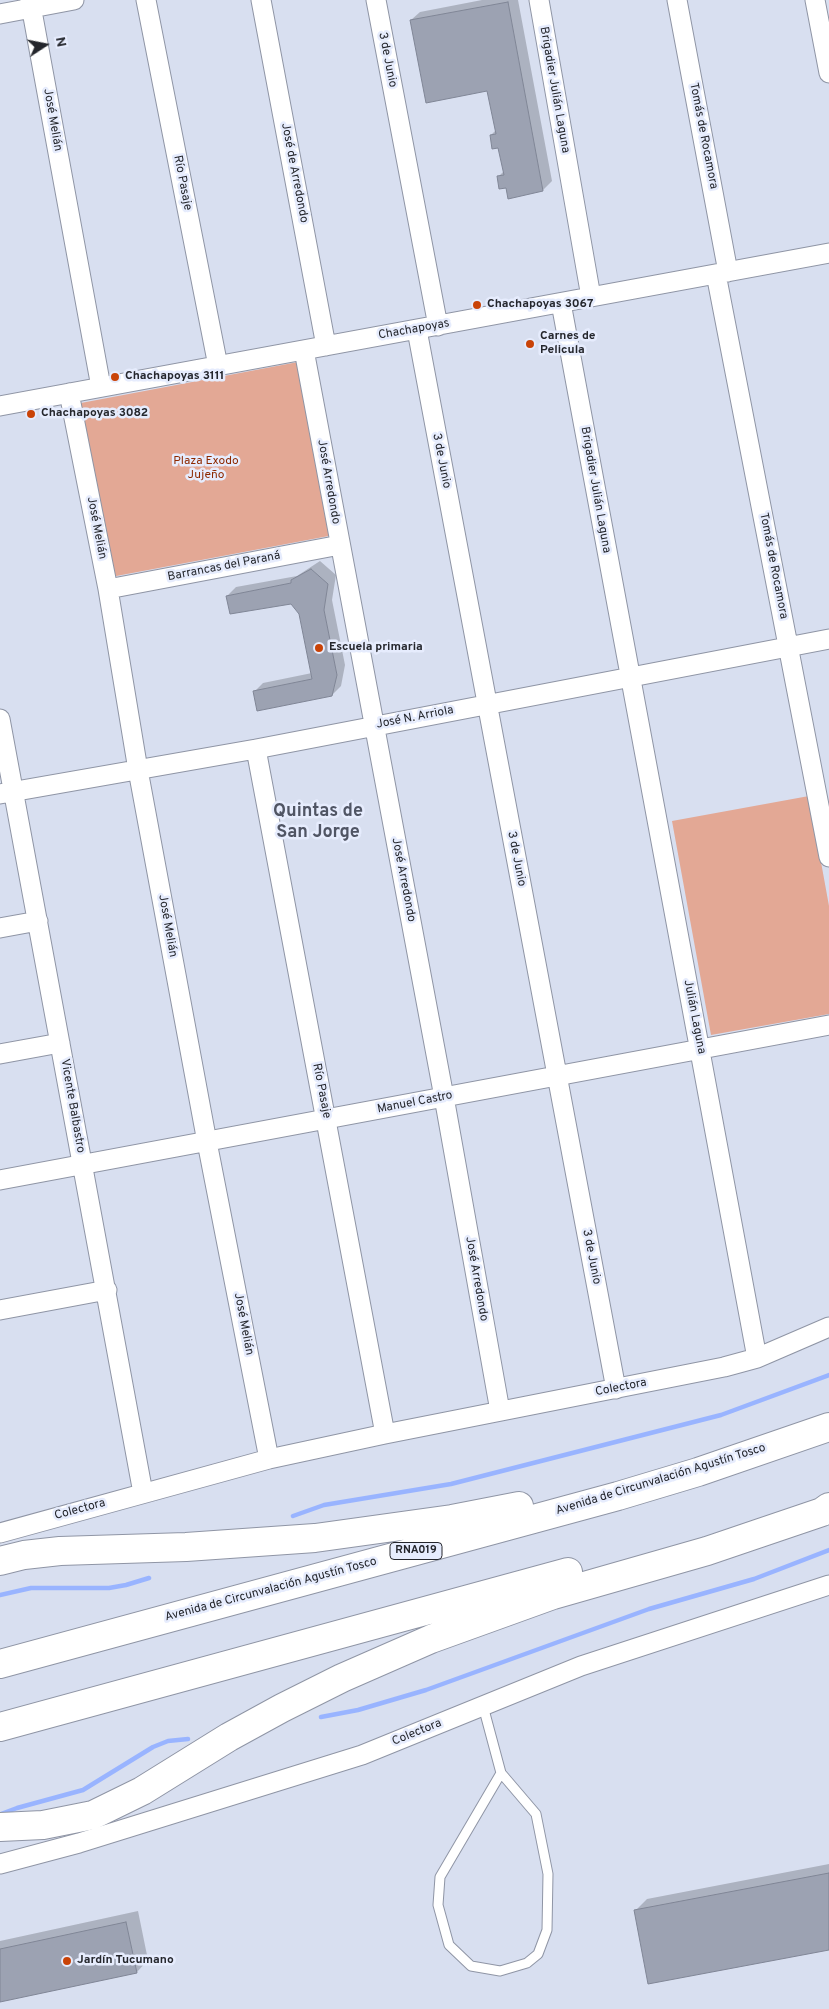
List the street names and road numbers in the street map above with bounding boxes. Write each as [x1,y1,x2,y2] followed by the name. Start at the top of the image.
[536,26,572,154] street label: Brigadier Julián Laguna
[375,31,399,89] street label: 3 de Junio
[686,82,720,190] street label: Tomás de Rocamora
[39,88,65,152] street label: José Melián
[277,122,311,224] street label: José de Arredondo
[170,154,194,212] street label: Río Pasaje
[377,317,451,343] street label: Chachapoyas
[577,426,613,554] street label: Brigadier Julián Laguna
[429,432,453,490] street label: 3 de Junio
[313,439,343,525] street label: José Arredondo
[83,496,109,560] street label: José Melián
[756,512,790,620] street label: Tomás de Rocamora
[166,549,282,585] street label: Barrancas del Paraná
[375,703,455,733] street label: José N. Arriola
[504,830,528,888] street label: 3 de Junio
[388,837,418,923] street label: José Arredondo
[154,894,180,958] street label: José Melián
[680,979,708,1055] street label: Julián Laguna
[57,1058,87,1154] street label: Vicente Balbastro
[309,1062,333,1120] street label: Río Pasaje
[376,1089,454,1117] street label: Manuel Castro
[579,1228,603,1286] street label: 3 de Junio
[461,1236,491,1322] street label: José Arredondo
[230,1292,256,1356] street label: José Melián
[594,1376,648,1400] street label: Colectora
[554,1441,768,1519] street label: Avenida de Circunvalación Agustín Tosco
[53,1496,107,1524] street label: Colectora
[390,1542,442,1560] road number: RNA019
[164,1555,378,1625] street label: Avenida de Circunvalación Agustín Tosco
[390,1717,444,1749] street label: Colectora

